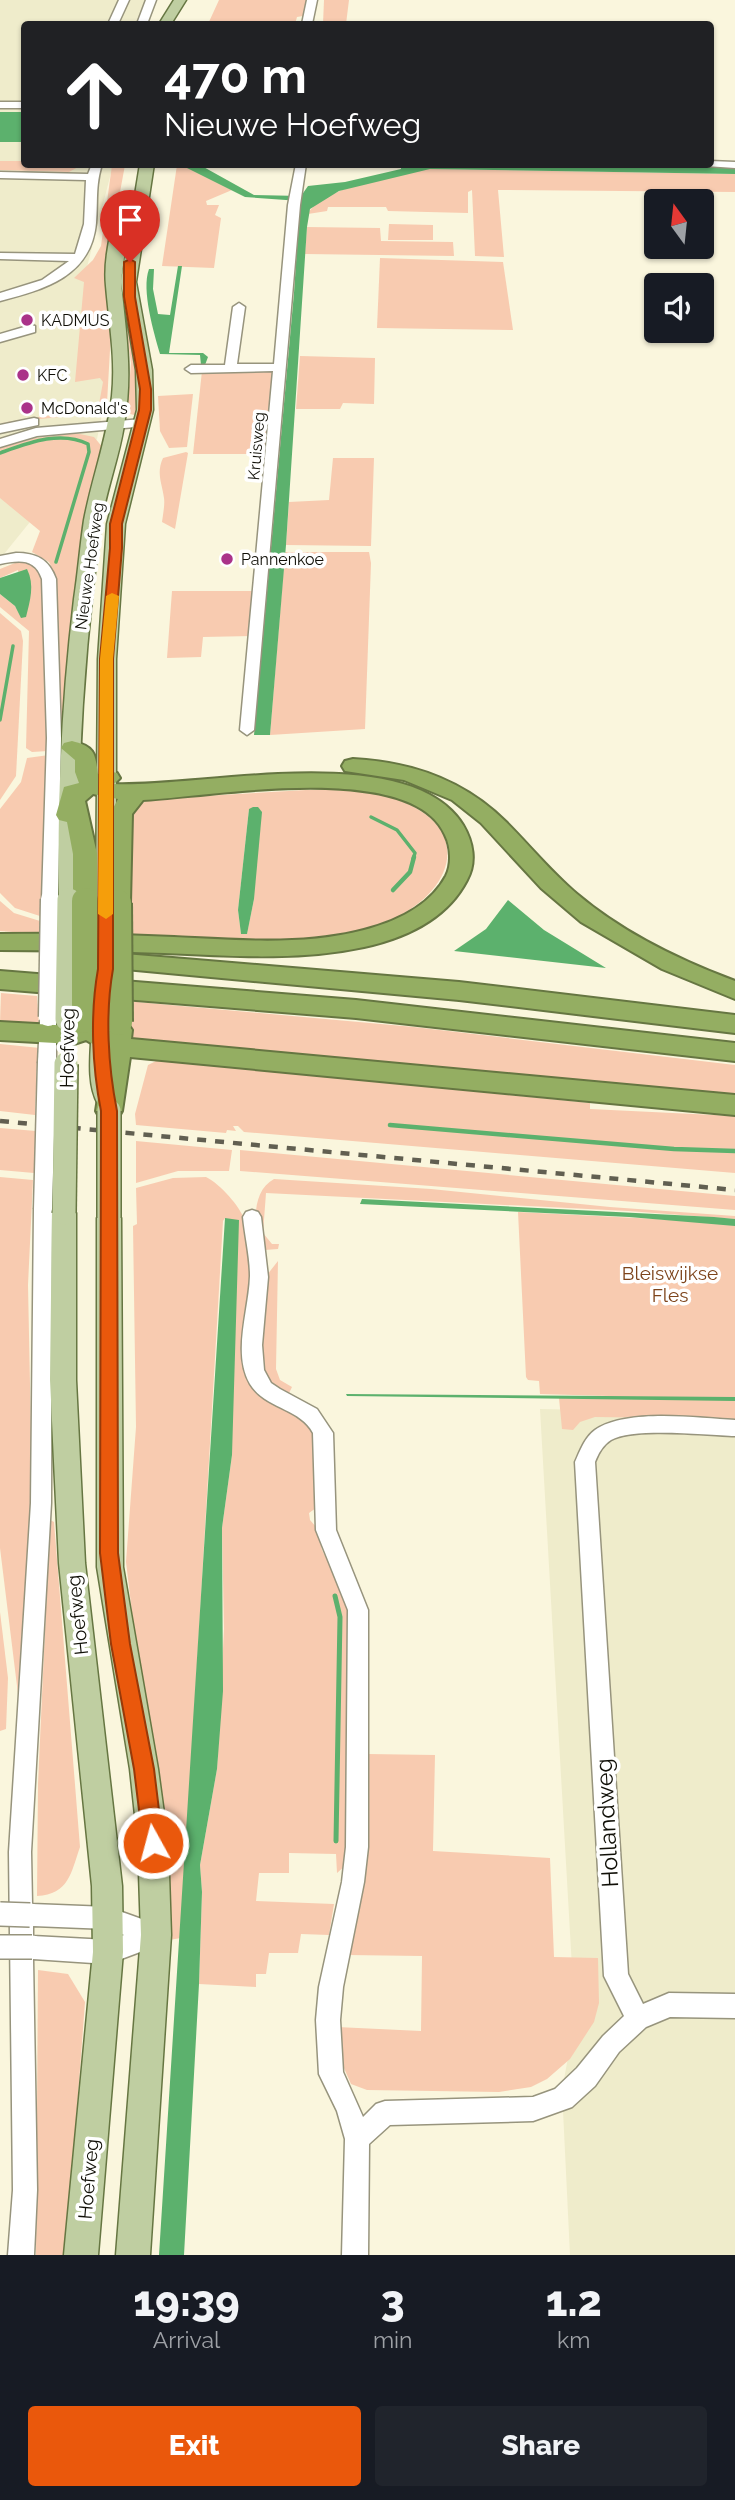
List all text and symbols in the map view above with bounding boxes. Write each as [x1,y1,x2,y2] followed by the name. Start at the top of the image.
[164,47,307,104] text: 470 m
[49,49,140,140] icon: ahead
[164,106,421,143] text: Nieuwe Hoefweg
[644,189,714,259] north arrow
[644,189,714,343] map controls
[100,190,160,262] pin
[111,201,149,239] icon: arrive
[644,273,714,343] button: sound
[41,311,110,330] place label: KADMUS
[19,312,35,328] marker: KADMUS
[37,366,67,385] place label: KFC
[15,367,31,383] marker: KFC
[41,399,128,418] place label: McDonald's
[19,400,35,416] marker: McDonald's
[244,411,269,481] street label: Kruisweg
[71,501,108,631] street label: Nieuwe Hoefweg
[241,550,324,569] place label: Pannenkoe
[219,551,235,567] marker: Pannenkoe
[55,1008,79,1088] street label: Hoefweg
[622,1262,718,1306] park label: Bleiswijkse Fles
[62,1574,92,1656] street label: Hoefweg
[590,1758,623,1888] street label: Hollandweg
[116,1806,190,1880] position arrow
[74,2138,102,2220] street label: Hoefweg
[133,2277,240,2326] text: 19:39
[381,2277,405,2326] text: 3
[546,2277,602,2326] text: 1.2
[153,2326,220,2353] text: Arrival
[373,2326,413,2353] text: min
[557,2326,590,2353] text: km
[28,2406,361,2486] button: Exit
[375,2406,707,2486] button: Share

